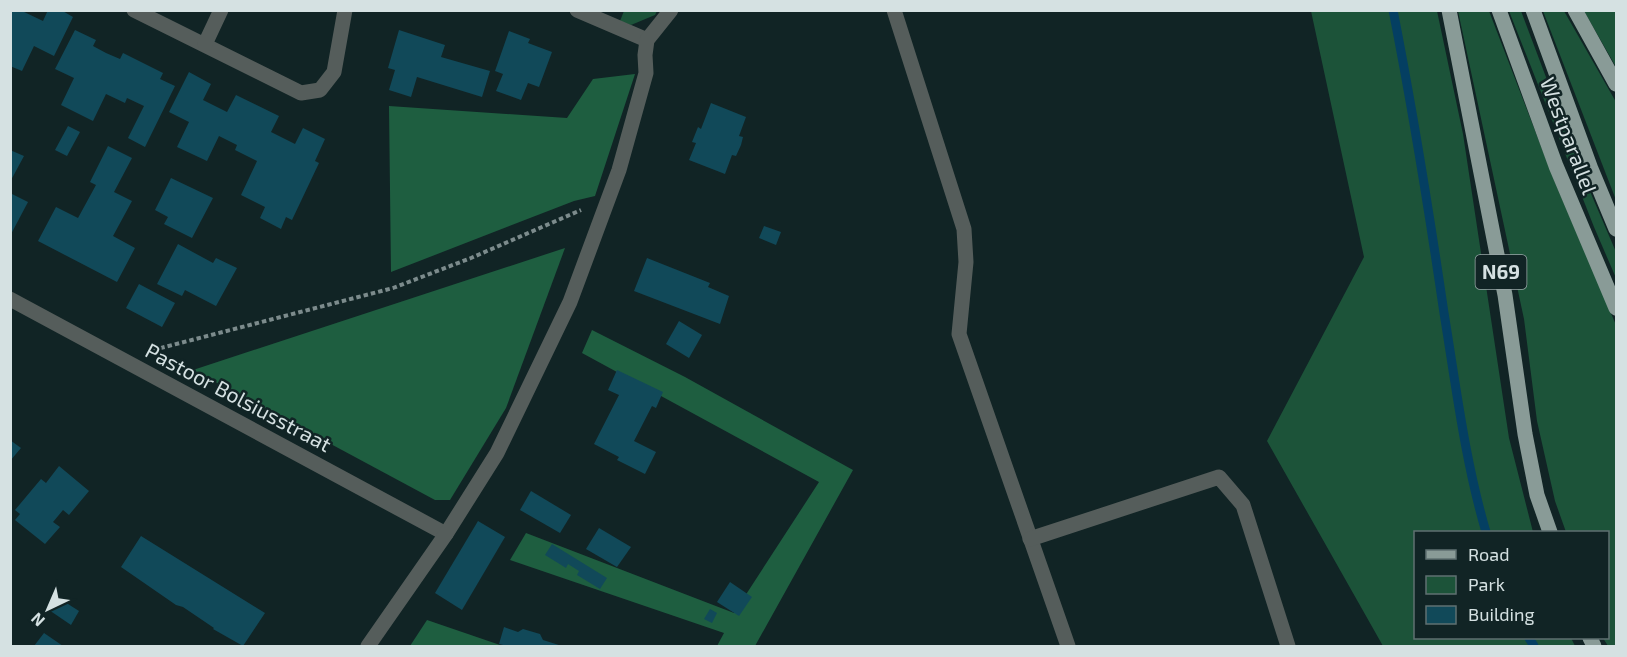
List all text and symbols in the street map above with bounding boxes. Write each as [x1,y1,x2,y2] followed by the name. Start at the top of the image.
[1536,74,1603,198] street label: Westparallel
[1476,255,1526,289] road number: N69
[142,337,336,456] street label: Pastoor Bolsiusstraat
[1414,531,1609,639] legend
[1468,543,1509,565] text: Road
[1468,573,1505,595] text: Park
[18,579,78,639] north arrow
[1468,603,1535,625] text: Building
[26,609,48,631] text: N

